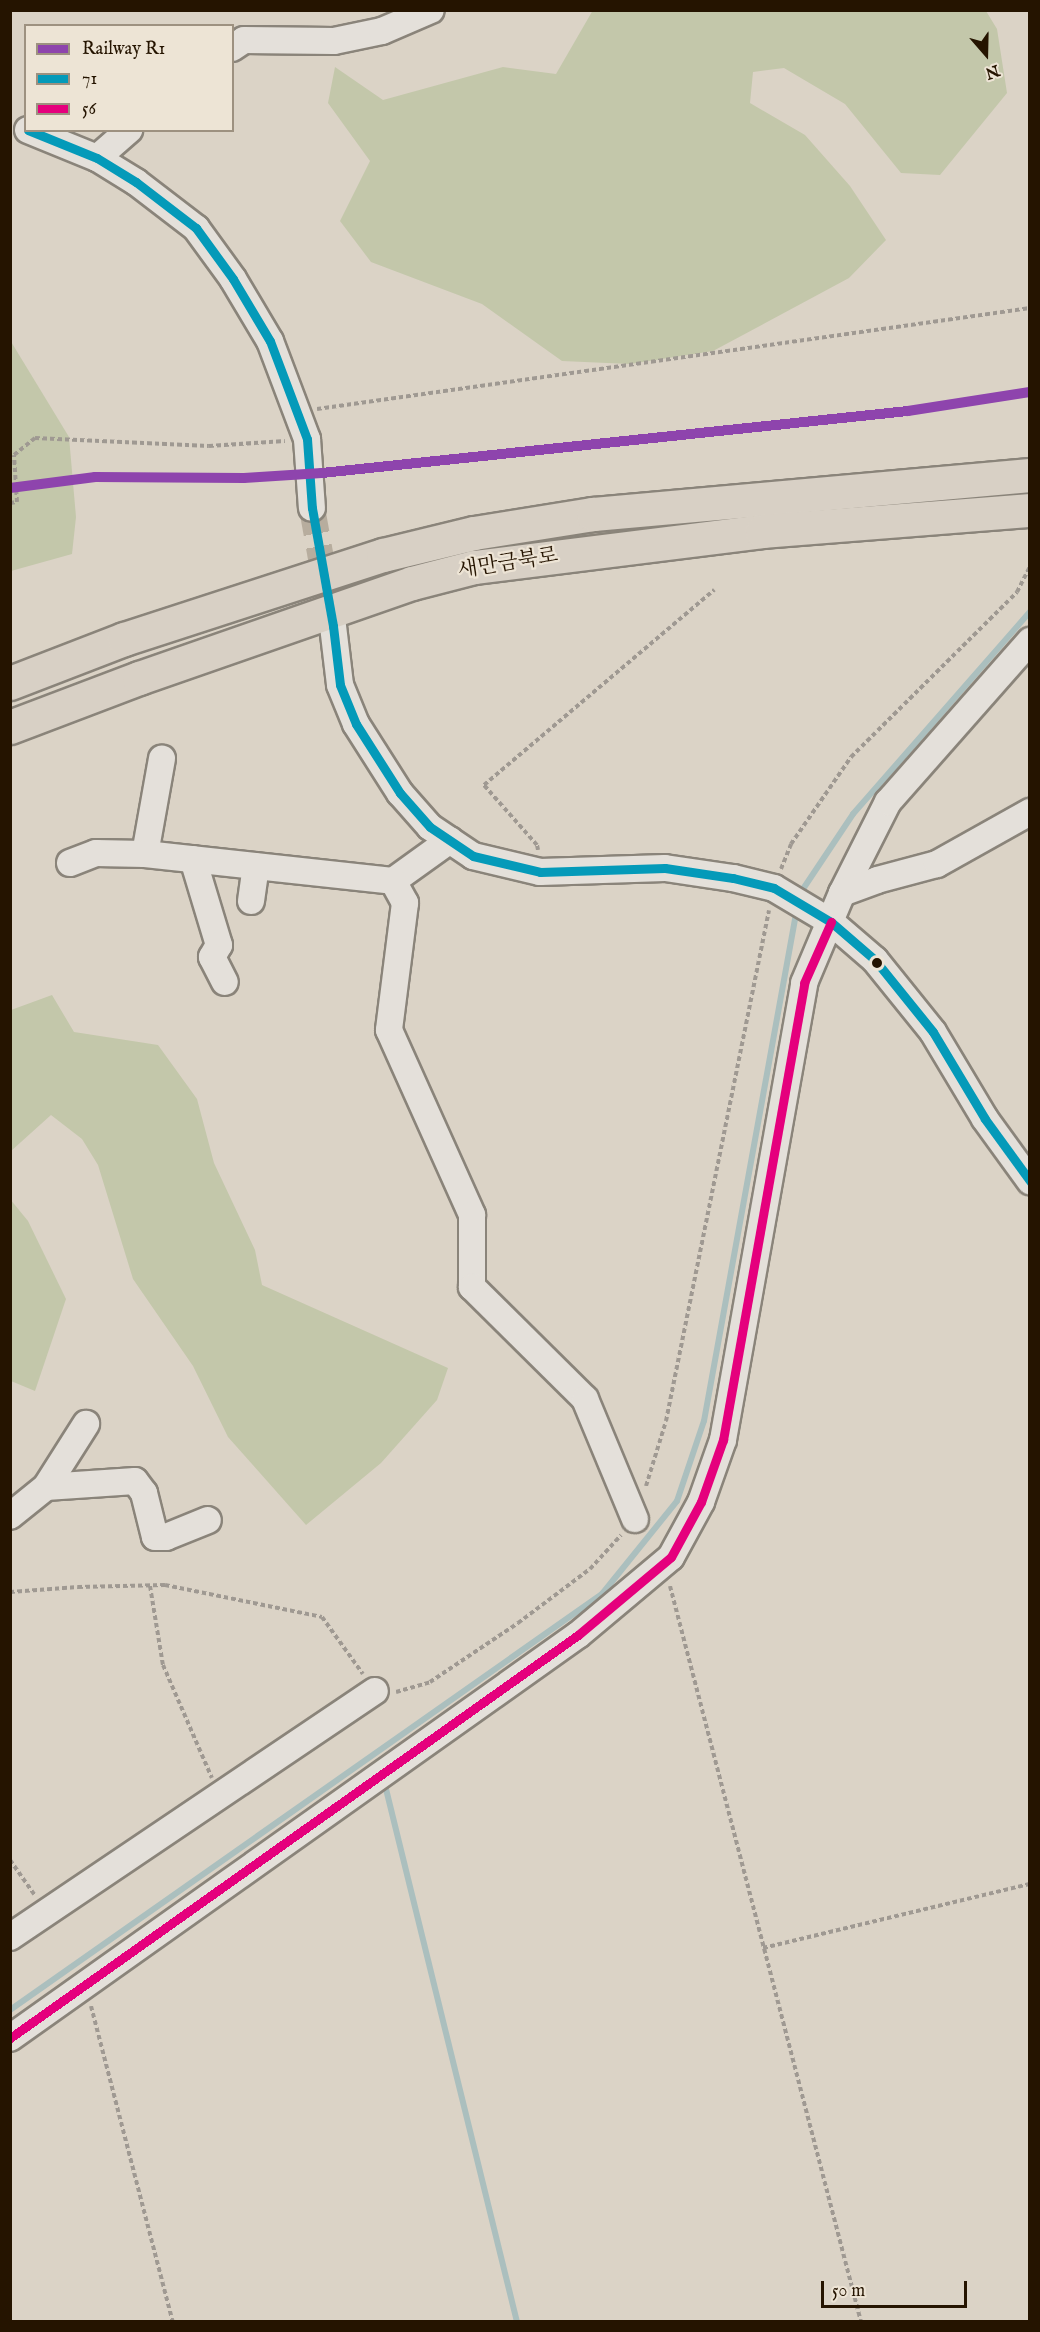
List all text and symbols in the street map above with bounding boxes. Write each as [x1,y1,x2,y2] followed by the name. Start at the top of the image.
[24,24,234,132] legend
[956,24,1016,84] north arrow
[82,38,165,61] text: Railway R1
[982,59,1002,83] text: N
[82,68,97,91] text: 71
[82,98,96,121] text: 56
[456,544,560,584] street label: 새만금북로
[871,957,883,969] unlabelled marker
[824,2269,970,2307] scale bar
[832,2280,865,2303] text: 50 m

